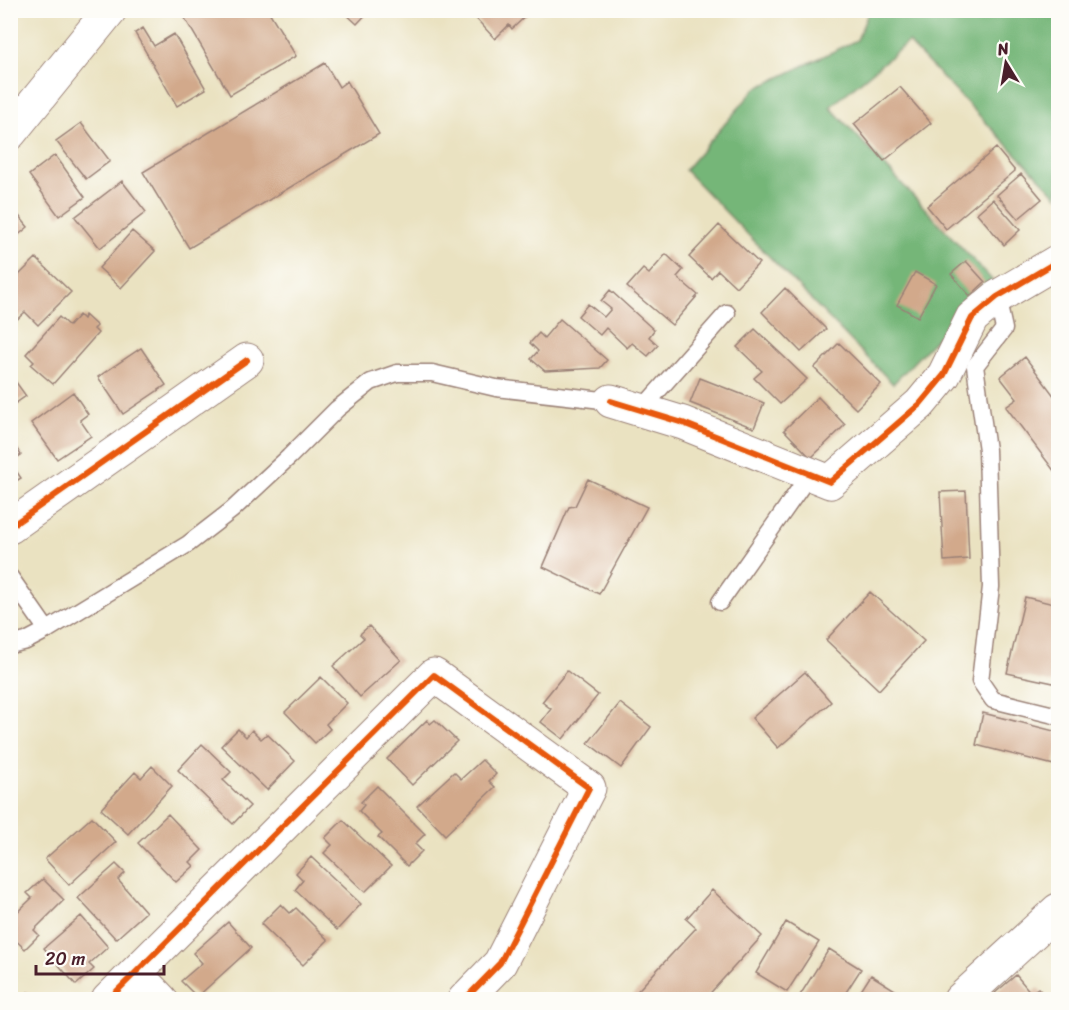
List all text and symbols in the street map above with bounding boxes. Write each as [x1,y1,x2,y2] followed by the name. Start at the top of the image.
[976,33,1036,93] north arrow
[994,33,1012,64] text: N
[36,938,164,976] scale bar
[45,943,85,975] text: 20 m

